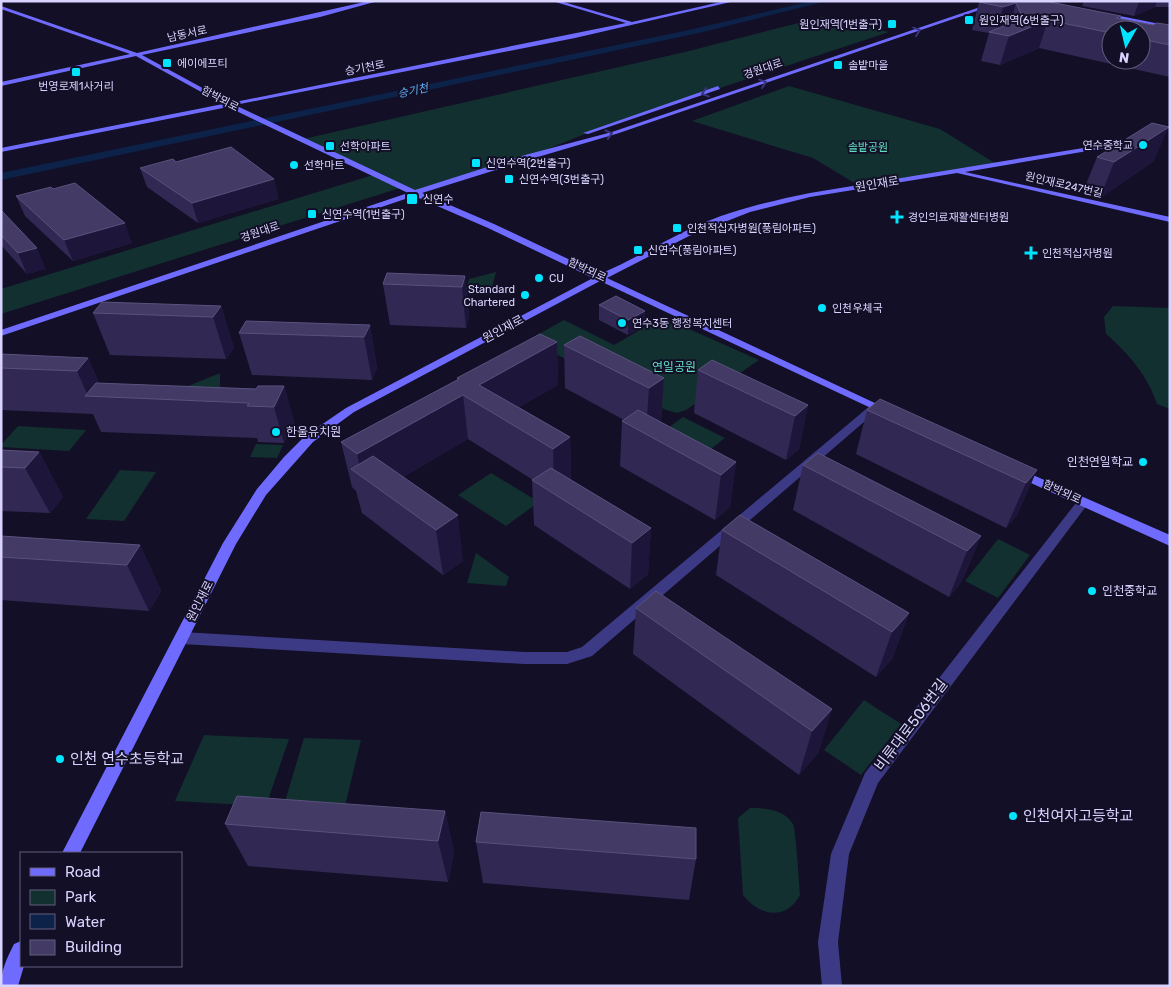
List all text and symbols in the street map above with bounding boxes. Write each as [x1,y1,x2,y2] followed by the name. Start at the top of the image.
[963,14,975,26] marker: 원인재역(6번출구)
[979,14,1064,27] place label: 원인재역(6번출구)
[799,18,882,31] place label: 원인재역(1번출구)
[886,18,898,30] marker: 원인재역(1번출구)
[1101,20,1151,70] north arrow
[166,23,208,45] street label: 남동서로
[912,27,920,37] one-way arrow
[1118,48,1130,66] text: N
[742,56,784,82] street label: 경원대로
[161,57,173,69] marker: 에이에프티
[177,57,228,70] place label: 에이에프티
[344,58,386,78] street label: 승기천로
[832,59,844,71] marker: 솔밭마을
[848,59,888,72] place label: 솔밭마을
[70,66,82,78] marker: 번영로제1사거리
[758,78,766,88] one-way arrow
[38,80,114,93] place label: 번영로제1사거리
[397,81,431,101] water label: 승기천
[199,84,241,114] street label: 함박뫼로
[701,87,709,97] one-way arrow
[604,130,612,140] one-way arrow
[1082,139,1133,152] place label: 연수중학교
[1137,139,1149,151] marker: 연수중학교
[324,140,336,152] marker: 선학아파트
[340,140,391,153] place label: 선학아파트
[848,141,888,154] park label: 솔밭공원
[470,157,482,169] marker: 신연수역(2번출구)
[486,157,571,170] place label: 신연수역(2번출구)
[288,159,300,171] marker: 선학마트
[304,159,344,172] place label: 선학마트
[1024,170,1104,200] street label: 원인재로247번길
[503,173,515,185] marker: 신연수역(3번출구)
[519,173,604,186] place label: 신연수역(3번출구)
[854,174,900,194] street label: 원인재로
[405,192,419,206] marker: 신연수
[423,193,453,206] place label: 신연수
[306,208,318,220] marker: 신연수역(1번출구)
[322,208,405,221] place label: 신연수역(1번출구)
[890,210,904,224] marker: 경인의료재활센터병원
[908,211,1009,224] place label: 경인의료재활센터병원
[239,219,281,245] street label: 경원대로
[671,222,683,234] marker: 인천적십자병원(풍림아파트)
[687,222,816,235] place label: 인천적십자병원(풍림아파트)
[632,244,644,256] marker: 신연수(풍림아파트)
[648,244,737,257] place label: 신연수(풍림아파트)
[1024,246,1038,260] marker: 인천적십자병원
[1042,247,1113,260] place label: 인천적십자병원
[566,256,608,284] street label: 함박뫼로
[533,272,545,284] marker: CU
[549,272,564,285] place label: CU
[463,283,515,309] place label: Standard Chartered
[519,289,531,301] marker: Standard Chartered
[816,302,828,314] marker: 인천우체국
[832,302,883,315] place label: 인천우체국
[480,312,526,346] street label: 원인재로
[616,317,628,329] marker: 연수3동 행정복지센터
[632,317,732,330] place label: 연수3동 행정복지센터
[652,360,696,374] park label: 연일공원
[286,425,341,439] place label: 한울유치원
[270,426,282,438] marker: 한울유치원
[1067,455,1133,469] place label: 인천연일학교
[1137,456,1149,468] marker: 인천연일학교
[1041,478,1083,506] street label: 함박뫼로
[184,578,216,624] street label: 원인재로
[1102,584,1157,598] place label: 인천중학교
[1086,585,1098,597] marker: 인천중학교
[871,676,951,774] street label: 비류대로506번길
[70,750,184,768] place label: 인천 연수초등학교
[54,753,66,765] marker: 인천 연수초등학교
[1023,807,1133,825] place label: 인천여자고등학교
[1007,810,1019,822] marker: 인천여자고등학교
[20,852,182,967] legend
[65,863,101,881] text: Road
[65,888,96,906] text: Park
[65,913,105,931] text: Water
[65,938,122,956] text: Building

